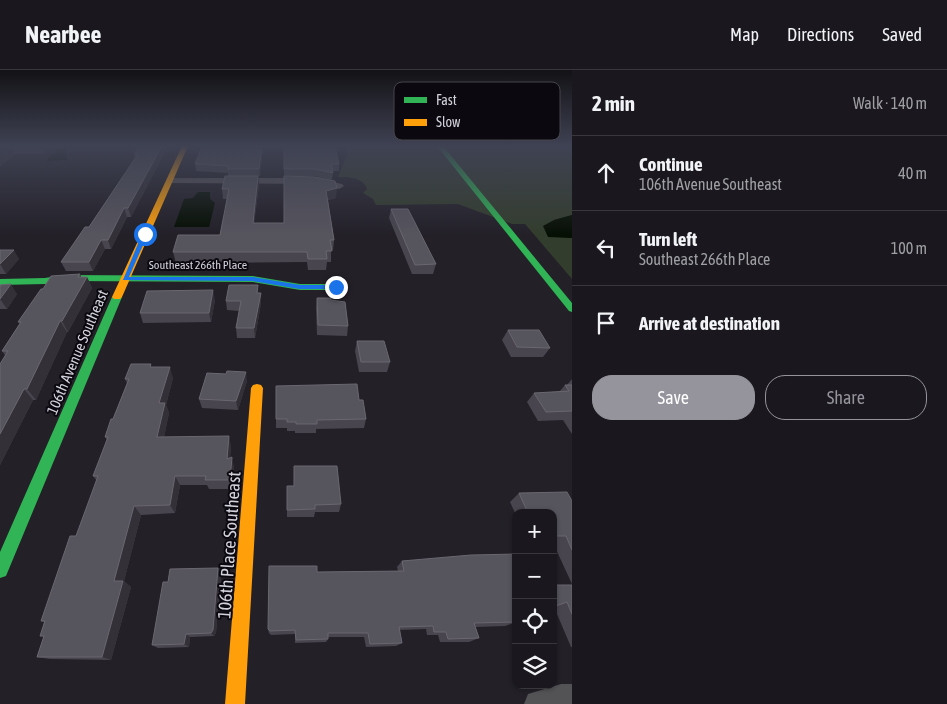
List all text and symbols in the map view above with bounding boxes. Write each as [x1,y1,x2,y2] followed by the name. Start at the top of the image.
[25,21,101,48] text: Nearbee
[730,24,759,45] text: Map
[787,24,854,45] text: Directions
[882,24,922,45] text: Saved
[394,82,560,140] legend
[592,91,635,115] text: 2 min
[436,92,457,108] text: Fast
[853,94,927,112] text: Walk · 140 m
[436,114,461,130] text: Slow
[639,153,703,175] text: Continue
[592,159,620,187] icon: ahead
[898,164,927,182] text: 40 m
[639,175,782,193] text: 106th Avenue Southeast
[134,223,157,246] route start
[639,228,697,250] text: Turn left
[592,234,620,262] icon: left
[891,239,927,257] text: 100 m
[639,250,770,268] text: Southeast 266th Place
[149,258,247,272] street label: Southeast 266th Place
[325,276,348,299] route end
[43,287,111,417] street label: 106th Avenue Southeast
[592,309,620,337] icon: arrive
[639,312,780,334] text: Arrive at destination
[592,375,755,420] button: Save
[765,375,927,420] button: Share
[213,471,245,619] street label: 106th Place Southeast
[512,509,557,689] map controls
[512,509,557,554] button: +
[512,554,557,599] button: −
[512,599,557,644] button: locate
[512,644,557,689] button: layers

